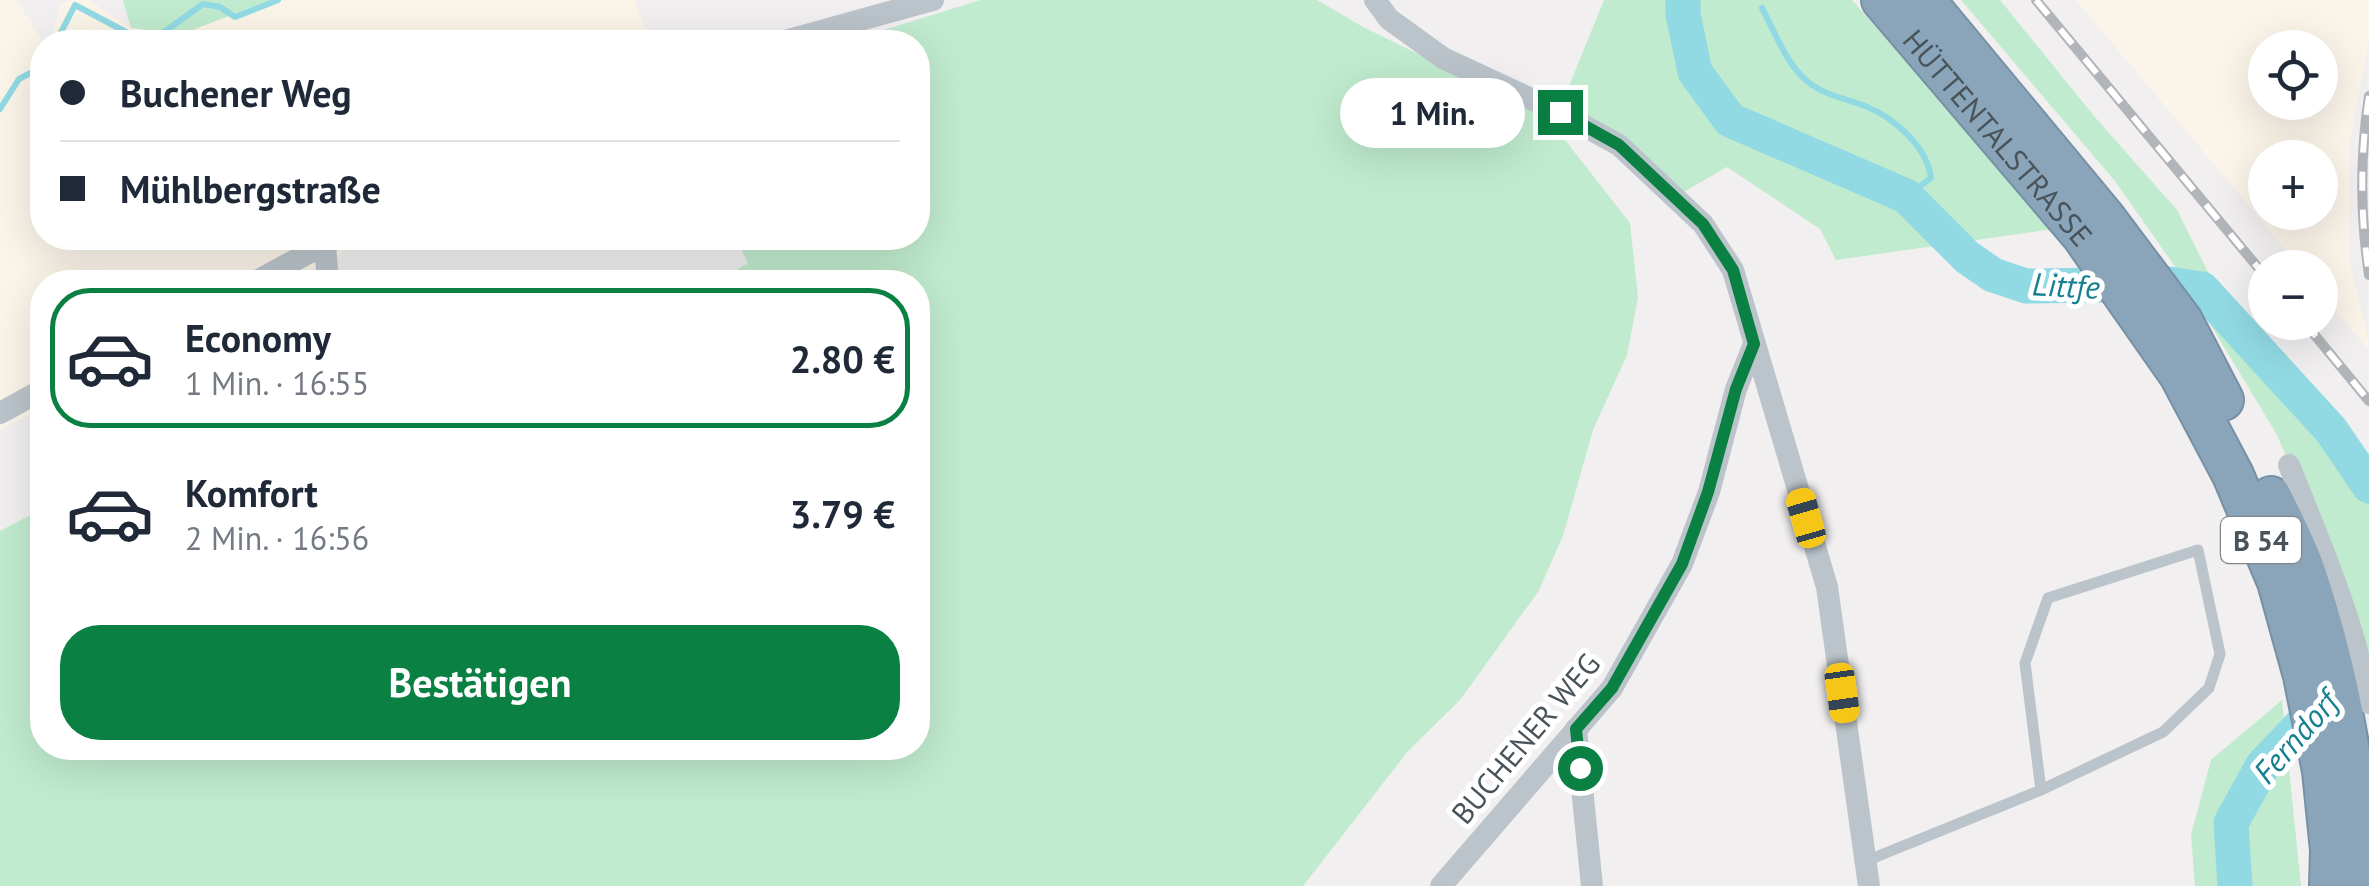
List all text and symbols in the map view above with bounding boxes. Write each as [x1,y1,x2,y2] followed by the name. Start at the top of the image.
[1895,21,2102,254] street label: HÜTTENTALSTRASSE
[2248,30,2338,340] map controls
[2248,30,2338,120] button: locate
[120,68,352,117] text: Buchener Weg
[1340,77,1525,147] callout: 1 Min.
[1538,90,1583,135] route end
[1390,92,1475,134] text: 1 Min.
[2248,140,2338,230] button: +
[120,164,381,213] text: Mühlbergstraße
[2248,250,2338,340] button: −
[2031,262,2101,308] water label: Littfe
[65,313,155,403] icon: car
[185,313,331,362] text: Economy
[790,334,895,383] text: 2.80 €
[185,362,369,404] text: 1 Min. · 16:55
[65,468,155,558] icon: car
[185,468,318,517] text: Komfort
[1783,485,1829,551] car
[790,489,895,538] text: 3.79 €
[185,517,369,559] text: 2 Min. · 16:56
[2221,517,2301,563] road number: B 54
[60,625,900,740] button: Bestätigen
[1442,645,1608,831] street label: BUCHENER WEG
[1823,661,1861,725] car
[2243,678,2350,792] water label: Ferndorf
[1558,746,1603,791] route start

